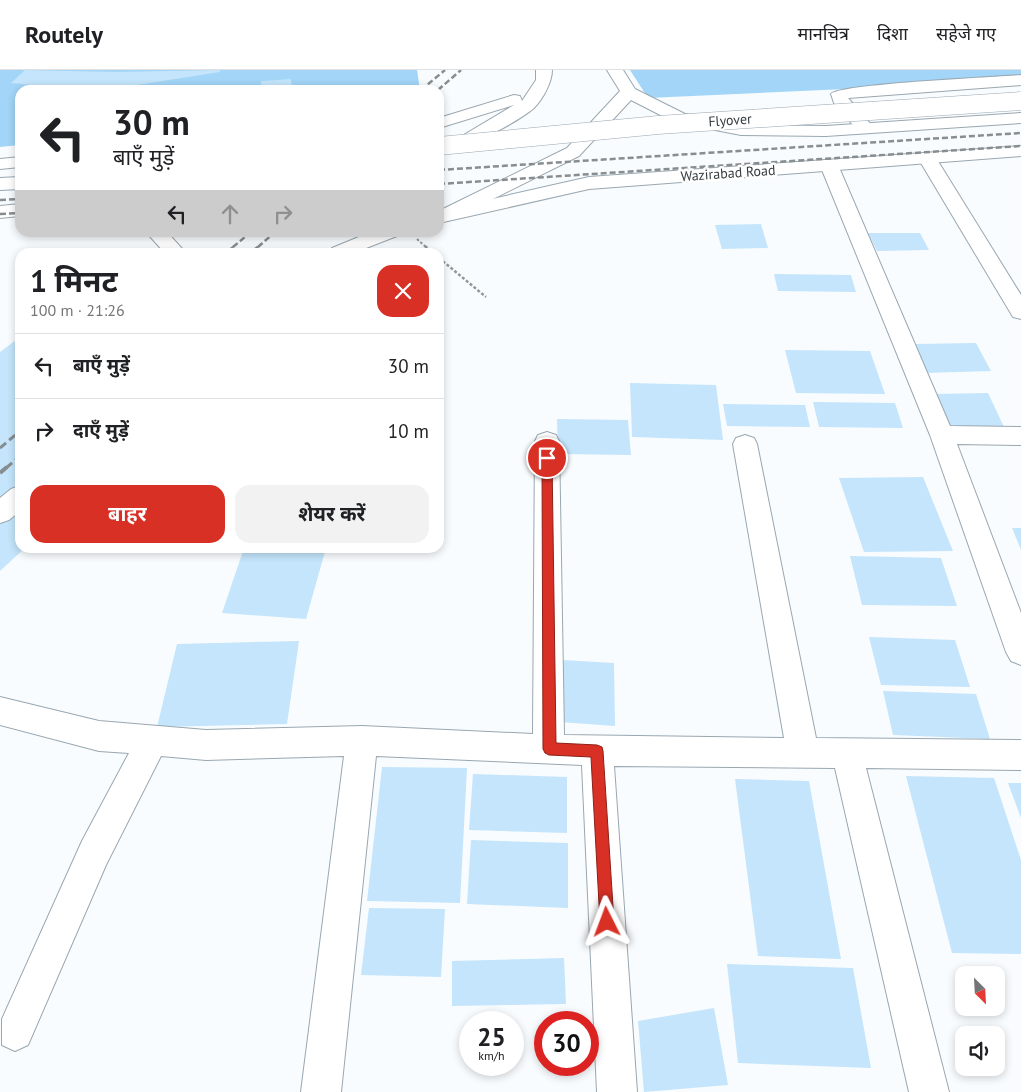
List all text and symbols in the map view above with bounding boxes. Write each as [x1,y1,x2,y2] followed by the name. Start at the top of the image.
[25,19,103,50] text: Routely
[797,22,849,45] text: मानचित्र
[877,22,908,45] text: दिशा
[936,22,996,45] text: सहेजे गए
[113,99,190,145] text: 30 m
[30,105,95,170] icon: left
[708,109,753,130] street label: Flyover
[113,143,174,171] text: बाएँ मुड़ें
[680,161,776,185] street label: Wazirabad Road
[163,200,191,228] icon: left
[216,200,244,228] icon: ahead
[269,200,297,228] icon: right
[30,261,118,300] text: 1 मिनट
[377,265,429,317] button: close
[30,300,125,320] text: 100 m · 21:26
[30,352,58,380] icon: left
[73,353,130,377] text: बाएँ मुड़ें
[388,354,429,378] text: 30 m
[30,417,58,445] icon: right
[73,418,129,442] text: दाएँ मुड़ें
[388,419,429,443] text: 10 m
[526,437,568,479] pin
[533,444,561,472] icon: arrive
[30,485,225,543] button: बाहर
[235,485,429,543] button: शेयर करें
[580,895,632,947] position arrow
[955,966,1005,1016] north arrow
[955,966,1005,1076] map controls
[534,1011,599,1076] speed limit sign: 30
[477,1021,506,1053] text: 25
[955,1026,1005,1076] button: sound
[478,1048,505,1063] text: km/h

